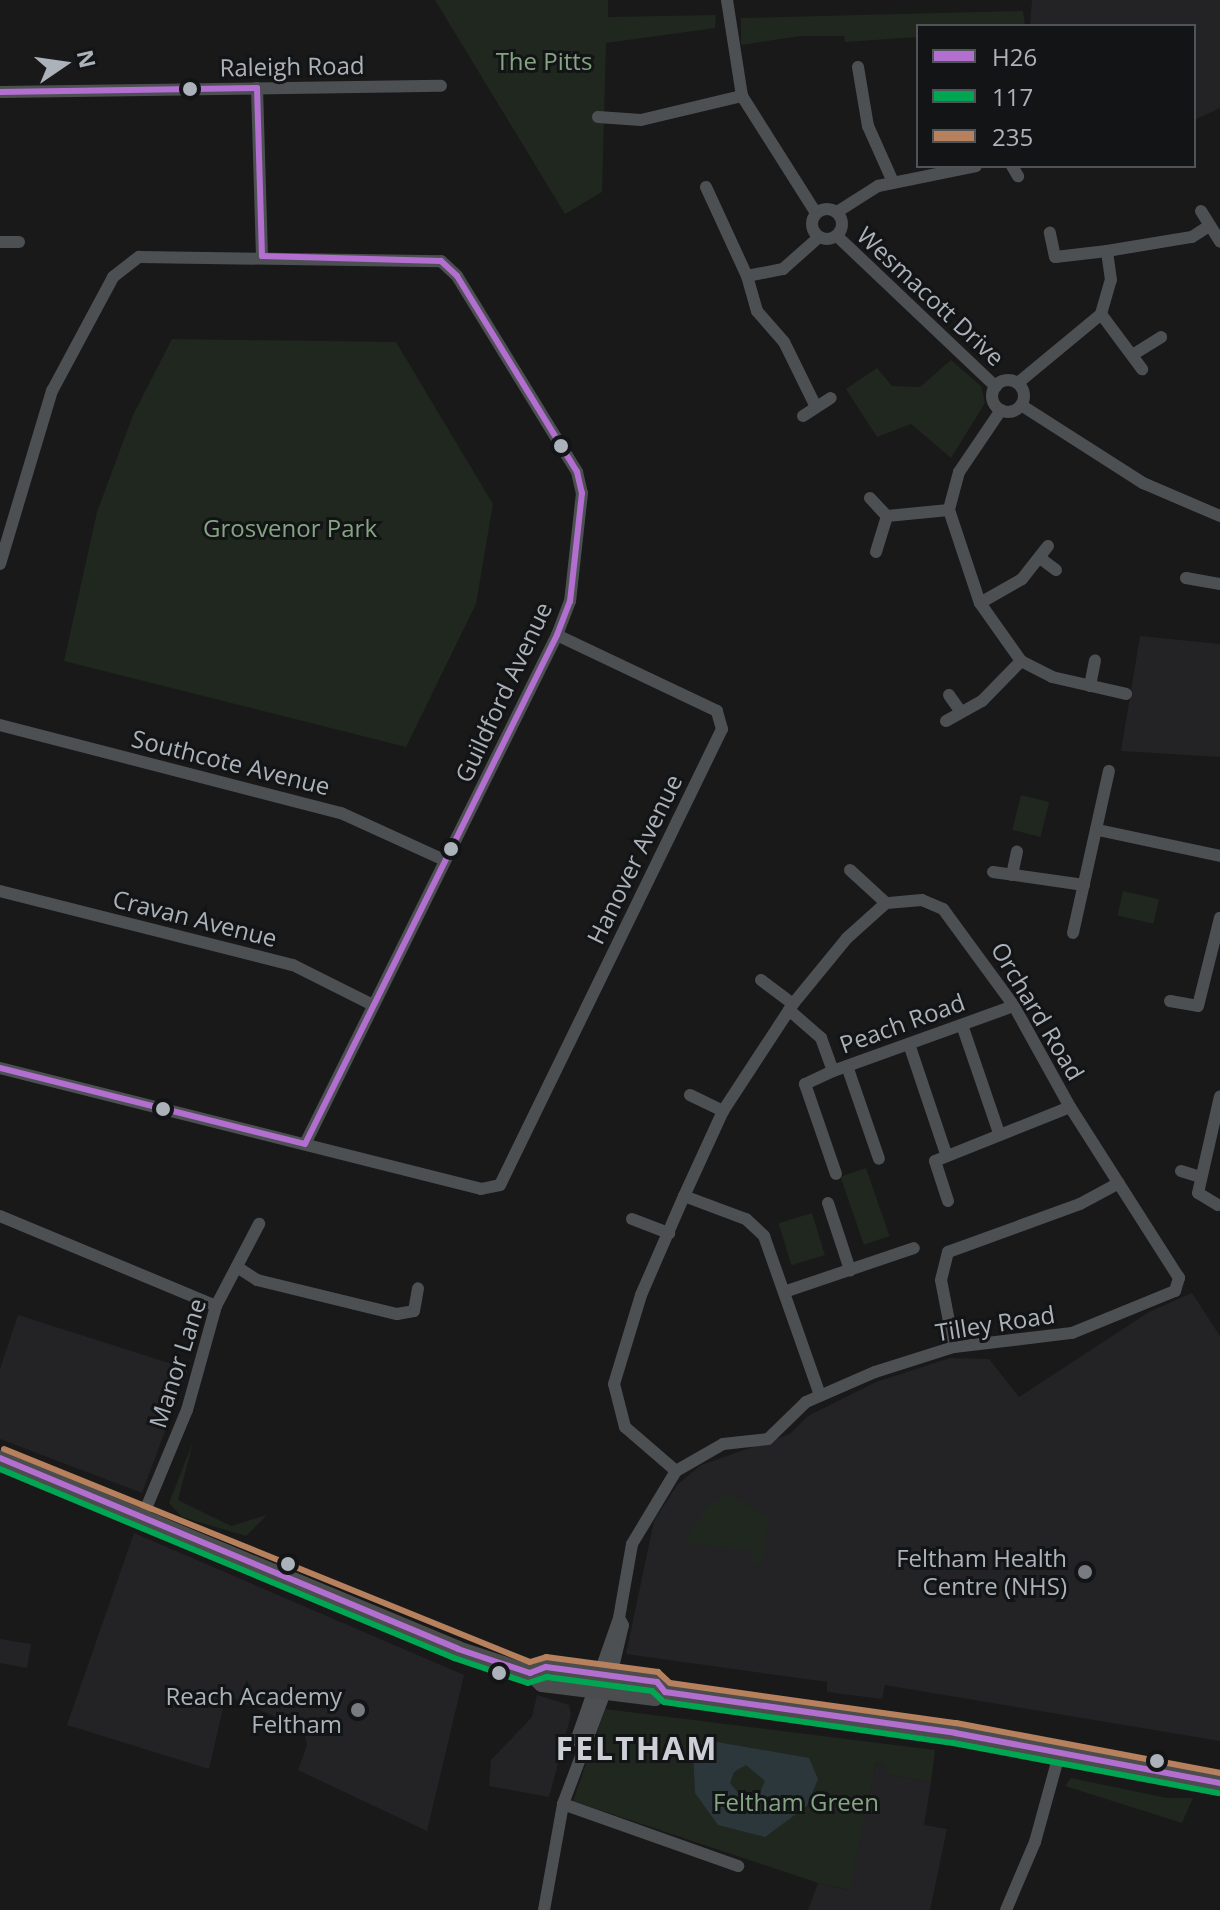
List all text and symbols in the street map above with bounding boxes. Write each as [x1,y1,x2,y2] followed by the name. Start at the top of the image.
[24,24,104,104] north arrow
[916,24,1196,168] legend
[992,40,1037,73] text: H26
[71,47,104,71] text: N
[496,47,592,75] park label: The Pitts
[219,50,365,82] street label: Raleigh Road
[992,80,1033,113] text: 117
[182,81,198,97] unlabelled marker
[992,120,1033,153] text: 235
[851,220,1011,372] street label: Wesmacott Drive
[553,438,569,454] unlabelled marker
[203,514,377,542] park label: Grosvenor Park
[449,597,557,787] street label: Guildford Avenue
[129,723,333,801] street label: Southcote Avenue
[580,769,688,949] street label: Hanover Avenue
[443,841,459,857] unlabelled marker
[110,884,280,952] street label: Cravan Avenue
[985,937,1091,1085] street label: Orchard Road
[836,987,968,1059] street label: Peach Road
[155,1101,171,1117] unlabelled marker
[143,1295,211,1431] street label: Manor Lane
[933,1299,1057,1347] street label: Tilley Road
[896,1544,1067,1600] place label: Feltham Health Centre (NHS)
[280,1556,296,1572] unlabelled marker
[1074,1561,1096,1583] marker: Feltham Health Centre (NHS)
[491,1665,507,1681] unlabelled marker
[166,1682,342,1738] place label: Reach Academy Feltham
[349,1701,367,1719] marker: Reach Academy Feltham
[556,1729,718,1767] district label: FELTHAM
[1149,1753,1165,1769] unlabelled marker
[713,1788,879,1816] park label: Feltham Green

